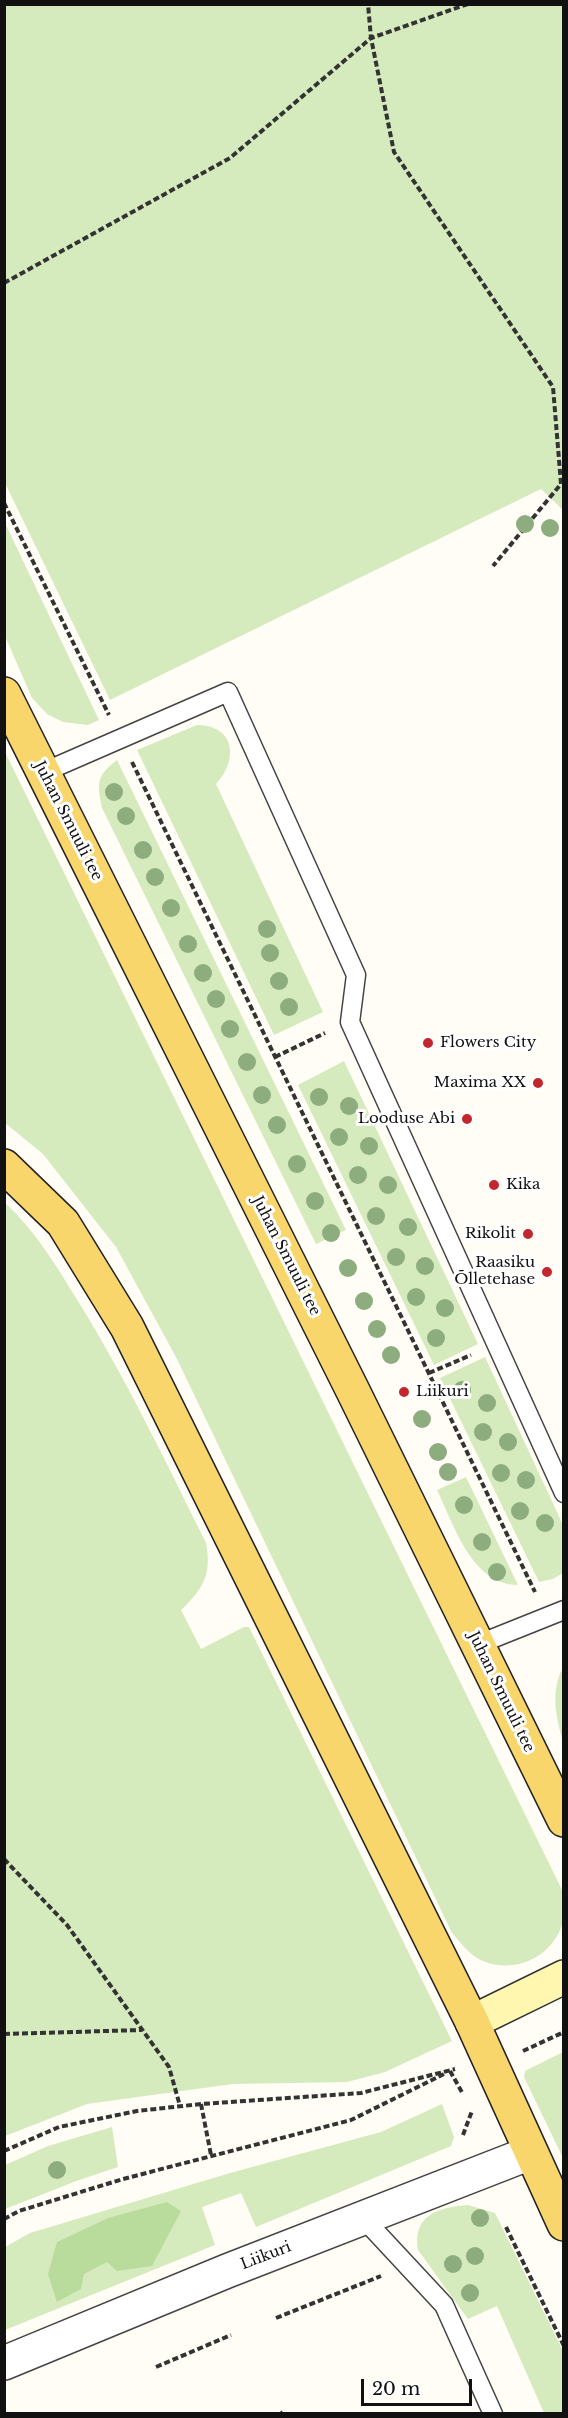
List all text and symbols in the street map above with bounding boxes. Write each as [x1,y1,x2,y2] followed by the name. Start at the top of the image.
[30,758,106,884] street label: Juhan Smuuli tee
[440,1034,536,1052] place label: Flowers City
[421,1036,435,1050] marker: Flowers City
[434,1074,526,1092] place label: Maxima XX
[531,1076,545,1090] marker: Maxima XX
[358,1110,455,1128] place label: Looduse Abi
[460,1112,474,1126] marker: Looduse Abi
[506,1176,540,1194] place label: Kika
[487,1178,501,1192] marker: Kika
[248,1193,324,1319] street label: Juhan Smuuli tee
[465,1225,516,1243] place label: Rikolit
[521,1227,535,1241] marker: Rikolit
[454,1254,535,1289] place label: Raasiku Õlletehase
[540,1265,554,1279] marker: Raasiku Õlletehase
[416,1383,469,1401] place label: Liikuri
[397,1385,411,1399] marker: Liikuri
[464,1629,538,1755] street label: Juhan Smuuli tee
[238,2238,294,2274] street label: Liikuri
[364,2367,475,2405] scale bar
[372,2378,420,2400] text: 20 m

